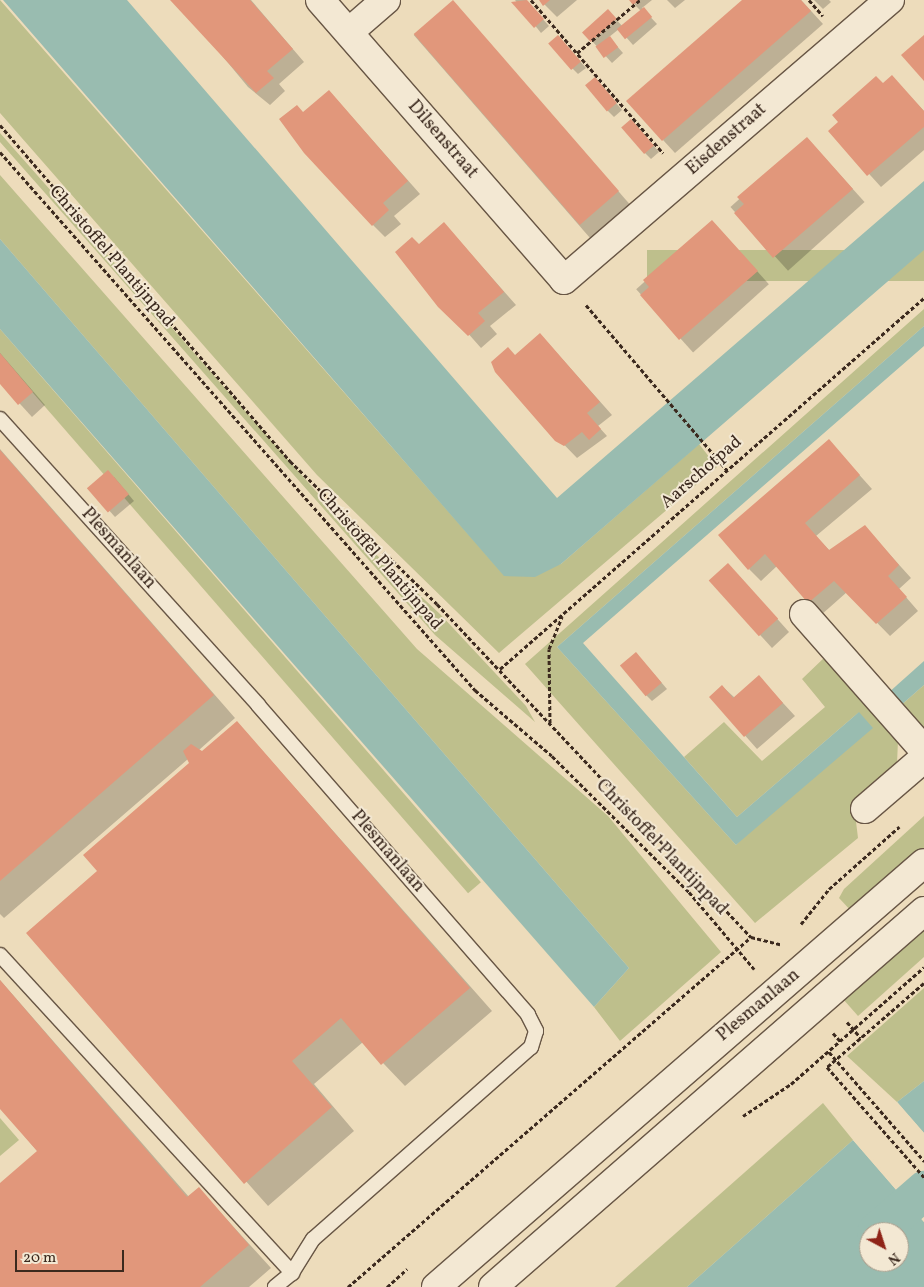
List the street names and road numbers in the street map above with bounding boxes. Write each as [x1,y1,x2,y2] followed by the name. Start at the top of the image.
[402,97,482,183] street label: Dilsenstraat
[683,99,771,181] street label: Eisdenstraat
[44,182,178,332] street label: Christoffel Plantijnpad
[657,432,747,514] street label: Aarschotpad
[312,485,446,635] street label: Christoffel Plantijnpad
[76,504,160,594] street label: Plesmanlaan
[590,775,732,921] street label: Christoffel Plantijnpad
[345,807,429,897] street label: Plesmanlaan
[713,965,805,1047] street label: Plesmanlaan

